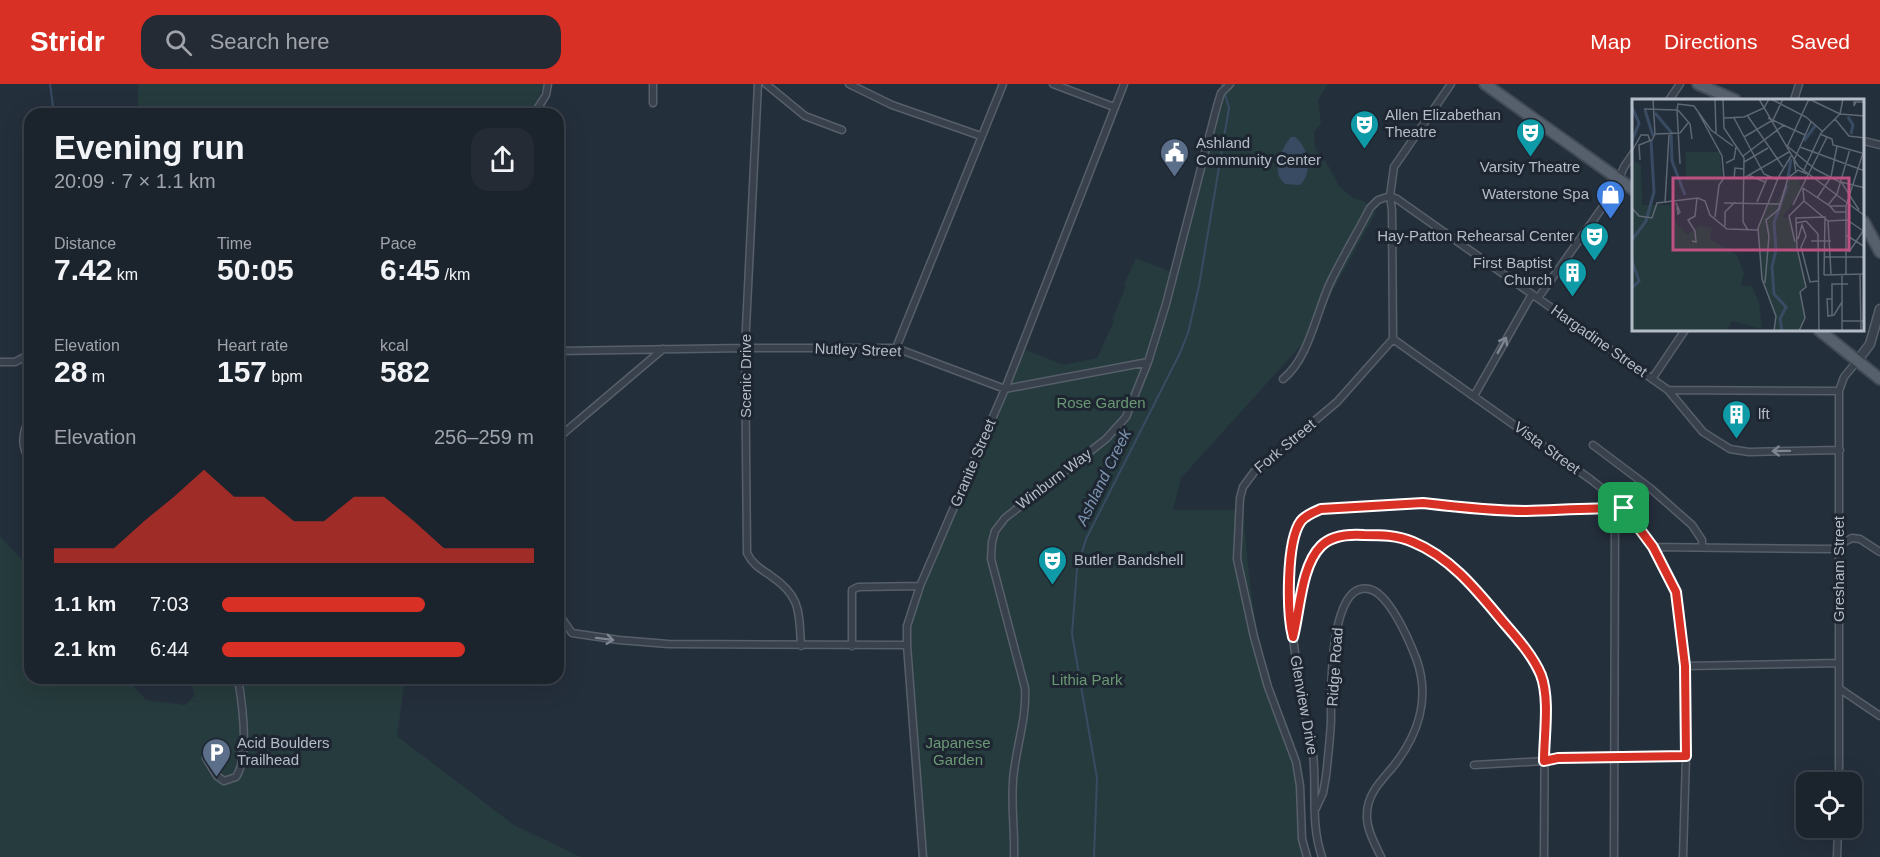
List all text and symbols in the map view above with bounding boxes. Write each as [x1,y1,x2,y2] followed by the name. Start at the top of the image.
[141,15,561,69] search box
[30,26,105,57] text: Stridr
[162,26,195,59] icon: search
[210,29,330,54] text: Search here
[1590,30,1631,53] text: Map
[1664,30,1757,53] text: Directions
[1790,30,1850,53] text: Saved
[1632,99,1865,332] inset map
[1385,106,1501,140] place label: Allen Elizabethan Theatre
[1348,108,1380,150] theatre icon: Allen Elizabethan Theatre
[1514,116,1546,158] theatre icon: Varsity Theatre
[471,128,534,191] button: share
[54,129,245,166] text: Evening run
[1196,134,1321,168] place label: Ashland Community Center
[1159,136,1191,178] public building icon: Ashland Community Center
[1480,158,1580,175] place label: Varsity Theatre
[54,170,216,192] text: 20:09 · 7 × 1.1 km
[1594,178,1626,220] shop icon: Waterstone Spa
[1482,185,1590,202] place label: Waterstone Spa
[1579,220,1611,262] theatre icon: Hay-Patton Rehearsal Center
[1377,227,1574,244] place label: Hay-Patton Rehearsal Center
[54,235,116,252] text: Distance
[217,235,252,252] text: Time
[380,235,416,252] text: Pace
[54,253,112,286] text: 7.42
[217,253,294,286] text: 50:05
[380,253,440,286] text: 6:45
[1473,254,1553,288] place label: First Baptist Church
[1557,256,1589,298] building icon: First Baptist Church
[112,266,138,283] text: km
[440,266,470,283] text: /km
[1548,301,1651,381] street label: Hargadine Street
[737,334,754,418] street label: Scenic Drive
[54,337,120,354] text: Elevation
[217,337,288,354] text: Heart rate
[380,337,408,354] text: kcal
[1496,337,1508,354] one-way arrow
[814,339,902,360] street label: Nutley Street
[54,355,87,388] text: 28
[217,355,267,388] text: 157
[380,355,430,388] text: 582
[87,368,105,385] text: m
[267,368,303,385] text: bpm
[1056,394,1146,411] park label: Rose Garden
[1721,398,1753,440] building icon: lft
[1758,405,1771,422] place label: lft
[1251,415,1319,476] street label: Fork Street
[946,416,999,509] street label: Granite Street
[1511,418,1584,478] street label: Vista Street
[1072,425,1135,529] water label: Ashland Creek
[54,426,136,448] text: Elevation
[434,426,534,448] text: 256–259 m
[1013,445,1095,512] street label: Winburn Way
[1772,445,1792,457] one-way arrow
[1598,482,1649,533] pin
[1607,491,1640,524] icon: arrive
[1830,515,1847,622] street label: Gresham Street
[1037,544,1069,586] theatre icon: Butler Bandshell
[1074,551,1183,568] place label: Butler Bandshell
[54,593,116,615] text: 1.1 km
[150,593,189,615] text: 7:03
[1323,627,1346,707] street label: Ridge Road
[595,633,615,644] one-way arrow
[54,638,116,660] text: 2.1 km
[150,638,189,660] text: 6:44
[1287,654,1322,756] street label: Glenview Drive
[1052,671,1123,688] park label: Lithia Park
[237,734,330,768] place label: Acid Boulders Trailhead
[925,734,991,768] park label: Japanese Garden
[200,736,232,778] parking icon: Acid Boulders Trailhead
[1796,772,1862,838] map controls
[1796,772,1862,838] button: locate

